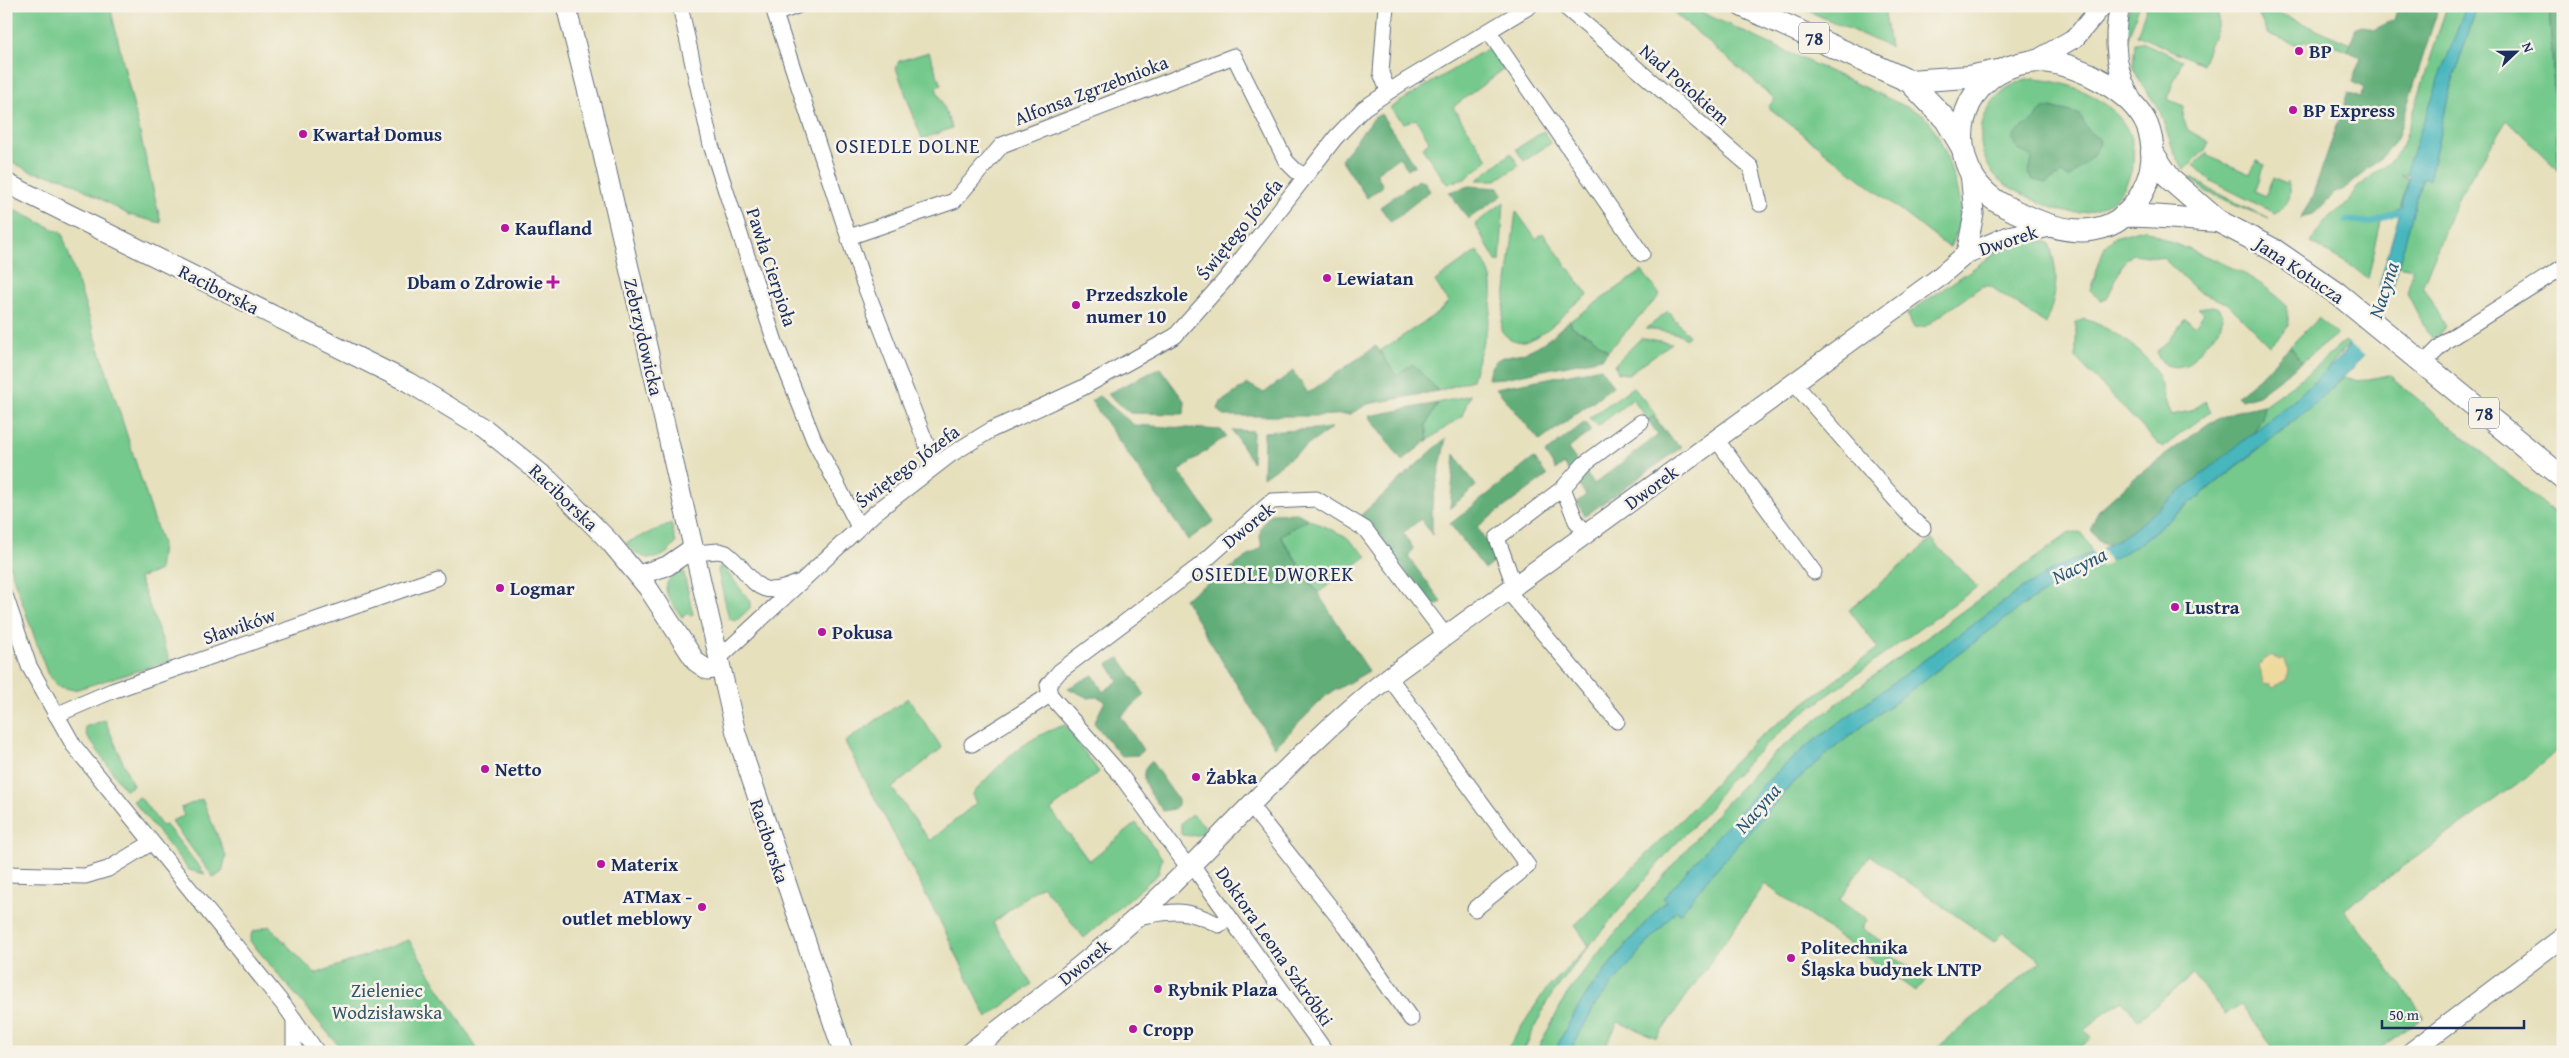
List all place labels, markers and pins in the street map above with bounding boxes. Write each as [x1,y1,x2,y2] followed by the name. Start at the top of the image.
[2309,37,2332,65] place label: BP
[2293,45,2305,57] marker: BP
[2303,96,2395,124] place label: BP Express
[2287,104,2299,116] marker: BP Express
[313,120,442,148] place label: Kwartał Domus
[297,128,309,140] marker: Kwartał Domus
[515,214,592,242] place label: Kaufland
[499,222,511,234] marker: Kaufland
[1337,264,1414,292] place label: Lewiatan
[407,268,543,296] place label: Dbam o Zdrowie
[1321,272,1333,284] marker: Lewiatan
[547,276,559,288] marker: Dbam o Zdrowie
[1086,280,1188,330] place label: Przedszkole numer 10
[1070,299,1082,311] marker: Przedszkole numer 10
[510,574,575,602] place label: Logmar
[494,582,506,594] marker: Logmar
[2185,593,2240,621] place label: Lustra
[2169,601,2181,613] marker: Lustra
[832,618,893,646] place label: Pokusa
[816,626,828,638] marker: Pokusa
[495,755,542,783] place label: Netto
[479,763,491,775] marker: Netto
[1206,763,1257,791] place label: Żabka
[1190,771,1202,783] marker: Żabka
[611,850,678,878] place label: Materix
[595,858,607,870] marker: Materix
[562,882,692,932] place label: ATMax - outlet meblowy
[696,901,708,913] marker: ATMax - outlet meblowy
[1801,933,1982,983] place label: Politechnika Śląska budynek LNTP
[1785,952,1797,964] marker: Politechnika Śląska budynek LNTP
[1168,975,1278,1003] place label: Rybnik Plaza
[1152,983,1164,995] marker: Rybnik Plaza
[1143,1015,1194,1043] place label: Cropp
[1127,1023,1139,1035] marker: Cropp

